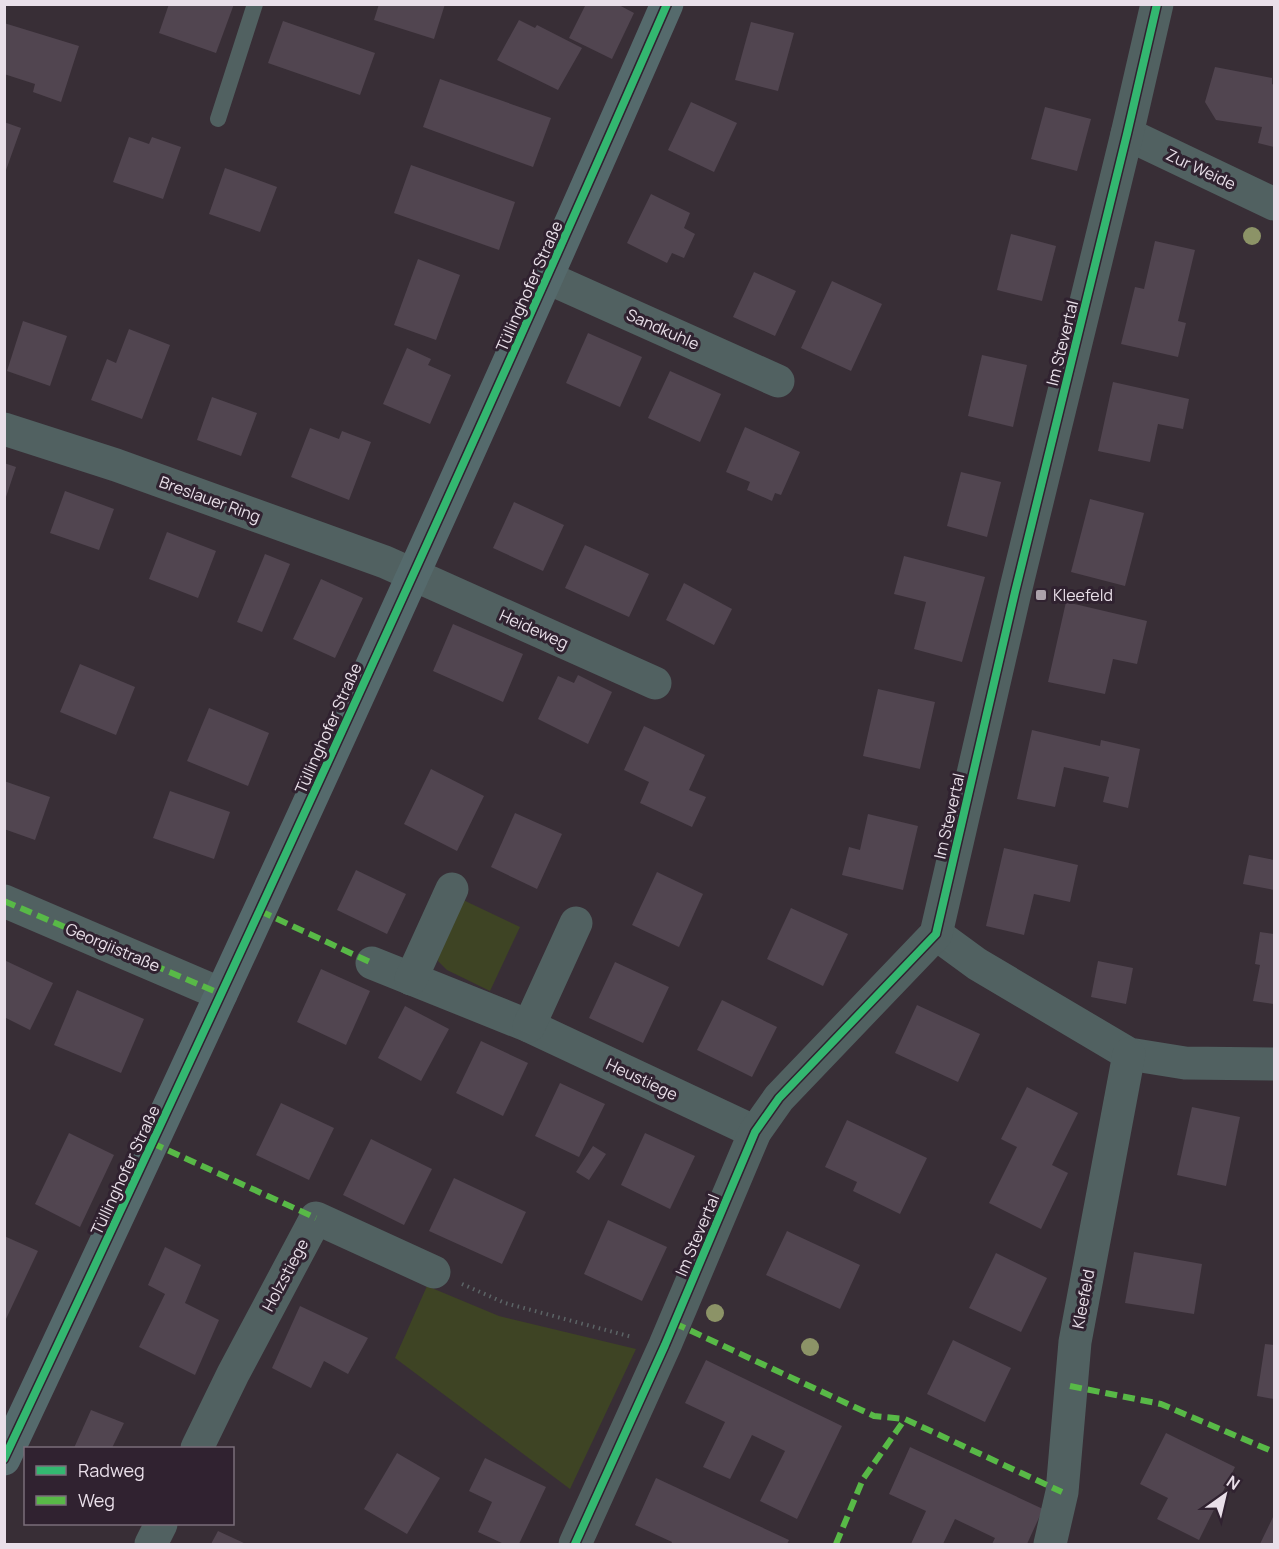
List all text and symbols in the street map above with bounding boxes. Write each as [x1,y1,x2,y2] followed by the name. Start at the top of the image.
[1163,143,1239,195] street label: Zur Weide
[490,217,568,355] street label: Tüllinghofer Straße
[1041,298,1083,388] street label: Im Stevertal
[623,303,703,355] street label: Sandkuhle
[156,470,264,528] street label: Breslauer Ring
[1053,584,1113,606] place label: Kleefeld
[1034,588,1048,602] marker: Kleefeld
[496,604,572,654] street label: Heideweg
[289,659,367,797] street label: Tüllinghofer Straße
[928,771,970,861] street label: Im Stevertal
[62,917,164,977] street label: Georgiistraße
[603,1053,681,1105] street label: Heustiege
[85,1102,165,1238] street label: Tüllinghofer Straße
[670,1190,724,1280] street label: Im Stevertal
[257,1235,313,1315] street label: Holzstiege
[1066,1268,1100,1330] street label: Kleefeld
[24,1447,234,1525] legend
[78,1458,145,1482] text: Radweg
[1195,1465,1255,1525] north arrow
[1222,1470,1244,1495] text: N
[78,1488,115,1512] text: Weg

